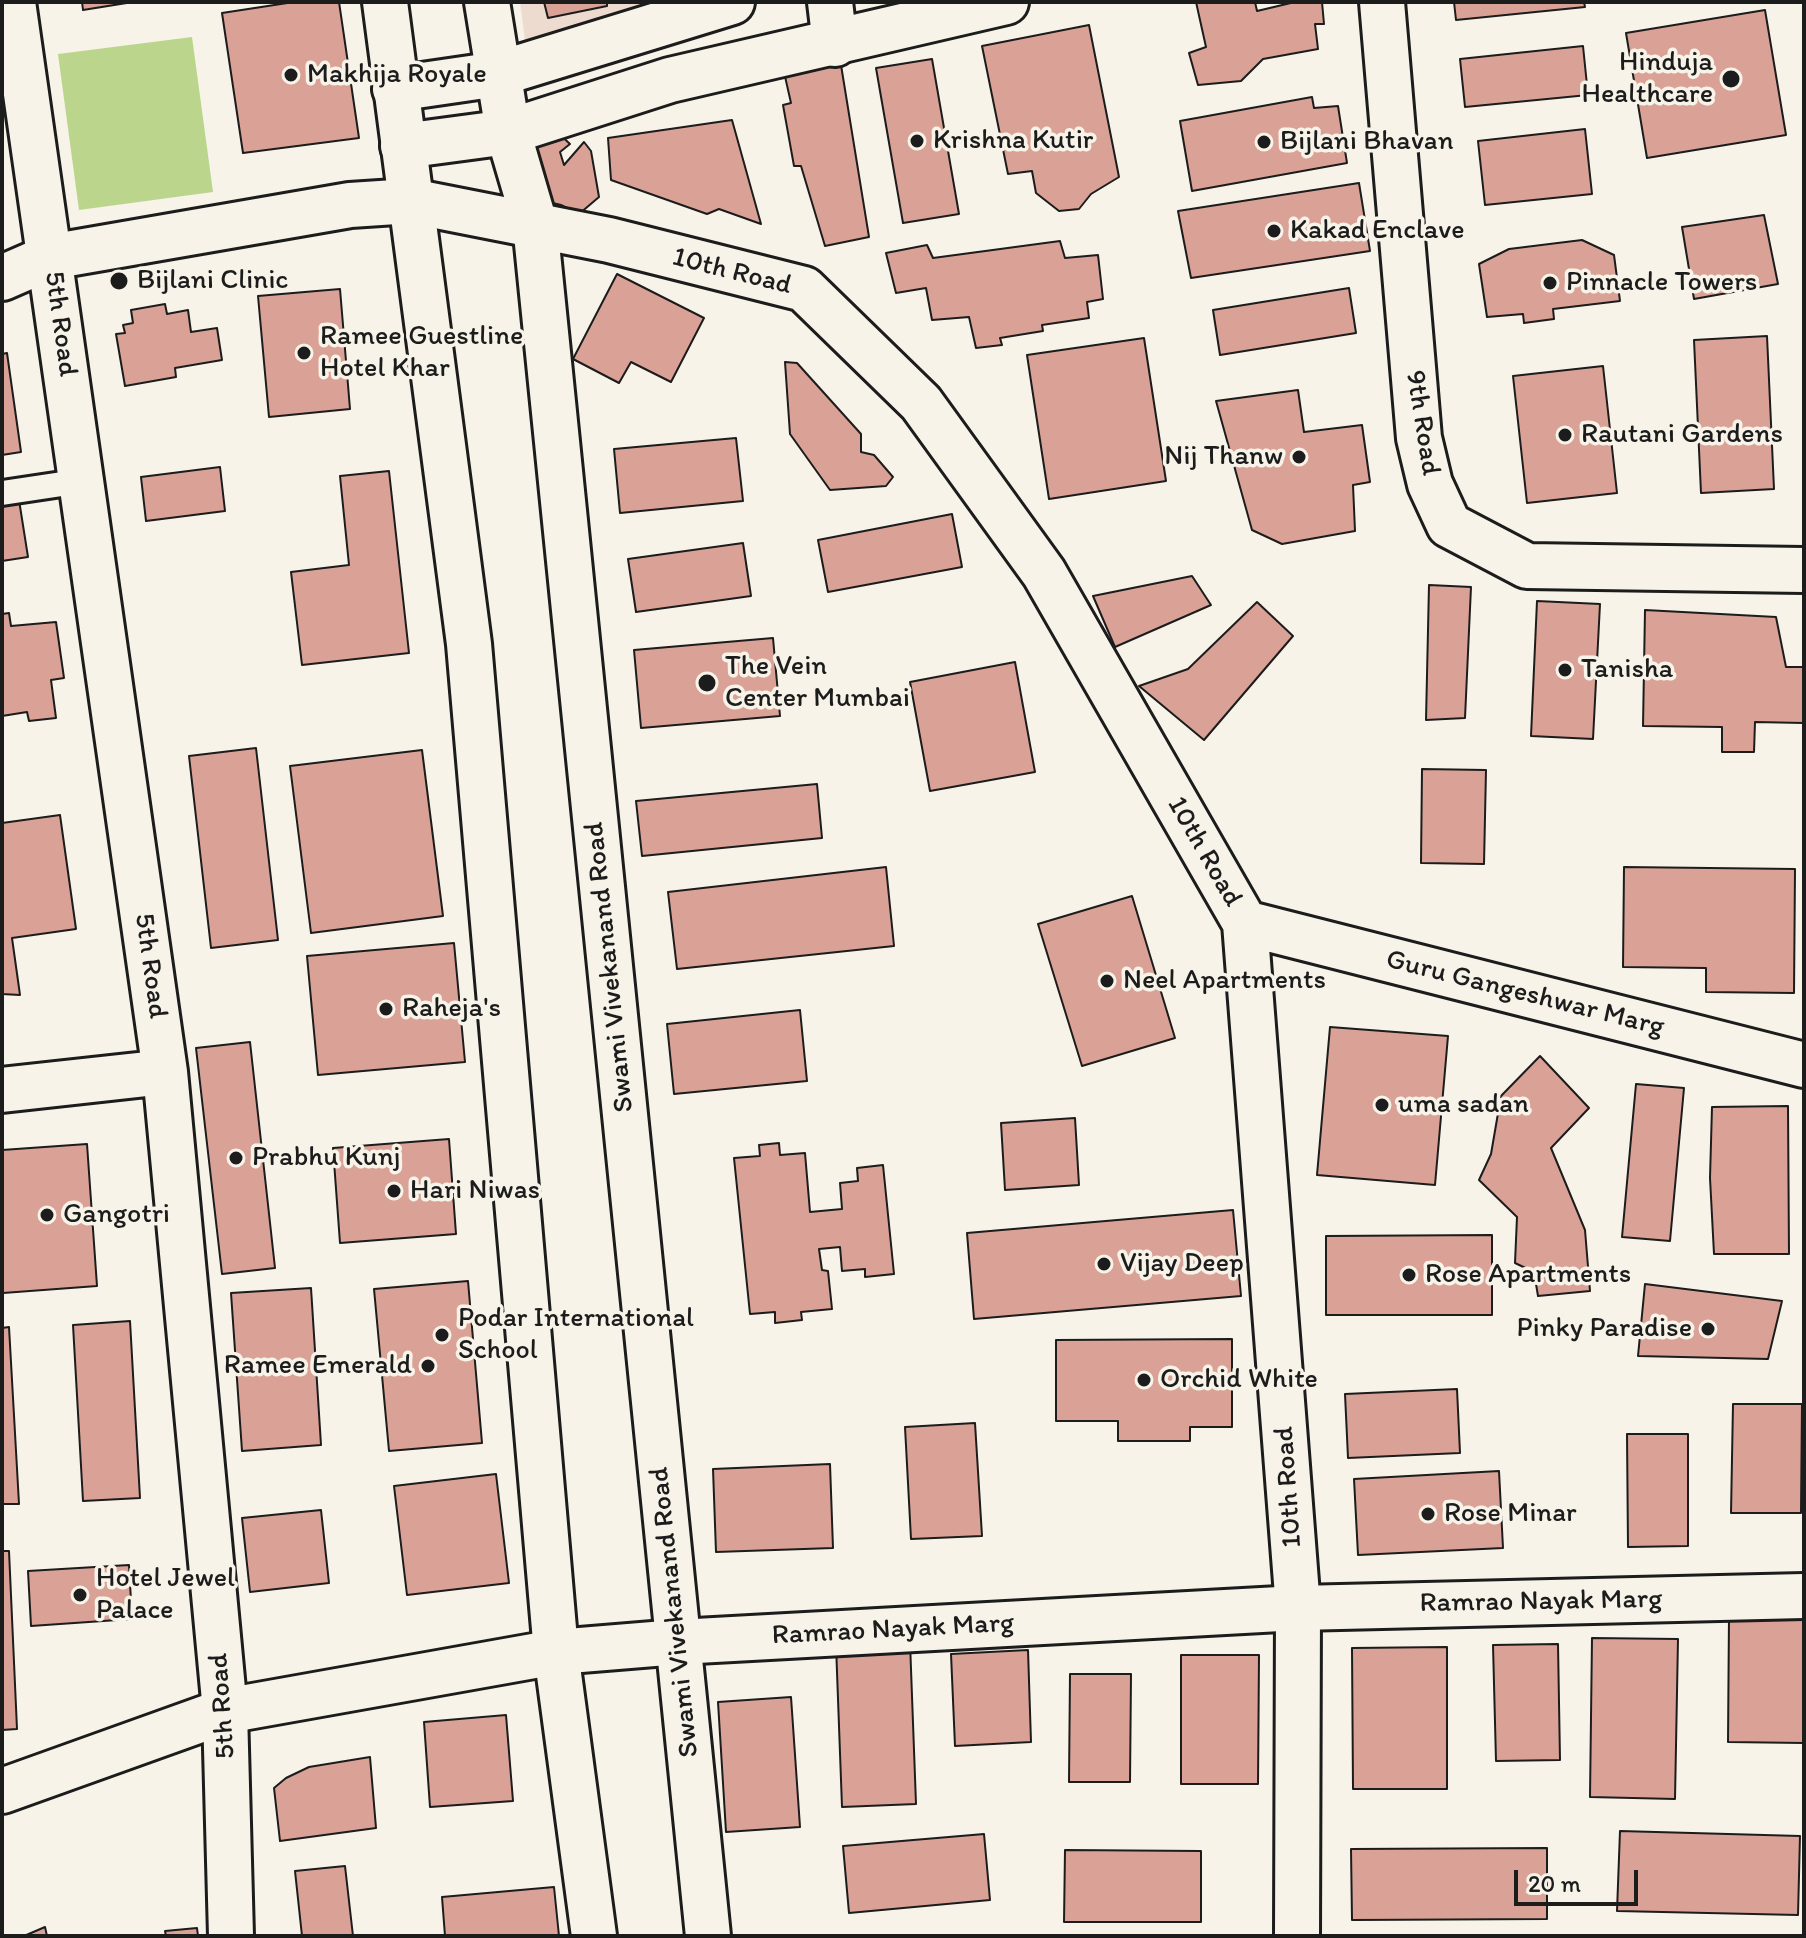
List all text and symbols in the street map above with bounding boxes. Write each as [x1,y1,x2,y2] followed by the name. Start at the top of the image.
[1582,46,1713,112] place label: Hinduja Healthcare
[307,58,487,92] place label: Makhija Royale
[282,66,300,84] marker: Makhija Royale
[1720,68,1742,90] marker: Hinduja Healthcare
[933,124,1093,158] place label: Krishna Kutir
[1280,125,1454,159] place label: Bijlani Bhavan
[908,132,926,150] marker: Krishna Kutir
[1255,133,1273,151] marker: Bijlani Bhavan
[1290,214,1465,248] place label: Kakad Enclave
[1265,222,1283,240] marker: Kakad Enclave
[669,241,795,303] street label: 10th Road
[137,264,288,298] place label: Bijlani Clinic
[1566,266,1757,300] place label: Pinnacle Towers
[36,269,84,379] street label: 5th Road
[108,270,130,292] marker: Bijlani Clinic
[1541,274,1559,292] marker: Pinnacle Towers
[320,320,523,386] place label: Ramee Guestline Hotel Khar
[295,344,313,362] marker: Ramee Guestline Hotel Khar
[1397,368,1447,478] street label: 9th Road
[1581,418,1783,452] place label: Rautani Gardens
[1556,426,1574,444] marker: Rautani Gardens
[1164,440,1283,474] place label: Nij Thanw
[1290,448,1308,466] marker: Nij Thanw
[725,650,910,716] place label: The Vein Center Mumbai
[1581,653,1673,687] place label: Tanisha
[1556,661,1574,679] marker: Tanisha
[696,672,718,694] marker: The Vein Center Mumbai
[1159,791,1249,913] street label: 10th Road
[578,820,642,1114] street label: Swami Vivekanand Road
[126,911,174,1021] street label: 5th Road
[1382,943,1668,1045] street label: Guru Gangeshwar Marg
[1123,964,1326,998] place label: Neel Apartments
[1098,972,1116,990] marker: Neel Apartments
[402,992,501,1026] place label: Raheja's
[377,1000,395,1018] marker: Raheja's
[1398,1088,1529,1122] place label: uma sadan
[1373,1096,1391,1114] marker: uma sadan
[252,1141,400,1175] place label: Prabhu Kunj
[227,1149,245,1167] marker: Prabhu Kunj
[410,1174,540,1208] place label: Hari Niwas
[385,1182,403,1200] marker: Hari Niwas
[63,1198,170,1232] place label: Gangotri
[38,1206,56,1224] marker: Gangotri
[1120,1247,1244,1281] place label: Vijay Deep
[1095,1255,1113,1273] marker: Vijay Deep
[1425,1258,1631,1292] place label: Rose Apartments
[1400,1266,1418,1284] marker: Rose Apartments
[458,1302,694,1368] place label: Podar International School
[1517,1312,1692,1346] place label: Pinky Paradise
[1699,1320,1717,1338] marker: Pinky Paradise
[433,1326,451,1344] marker: Podar International School
[224,1349,412,1383] place label: Ramee Emerald
[419,1357,437,1375] marker: Ramee Emerald
[1160,1363,1318,1397] place label: Orchid White
[1135,1371,1153,1389] marker: Orchid White
[1268,1425,1310,1549] street label: 10th Road
[643,1465,707,1759] street label: Swami Vivekanand Road
[1444,1497,1576,1531] place label: Rose Minar
[1419,1505,1437,1523] marker: Rose Minar
[96,1562,235,1628] place label: Hotel Jewel Palace
[1419,1583,1663,1621] street label: Ramrao Nayak Marg
[71,1586,89,1604] marker: Hotel Jewel Palace
[771,1607,1015,1653] street label: Ramrao Nayak Marg
[203,1652,243,1760] street label: 5th Road
[1518,1854,1642,1904] scale bar
[1528,1869,1581,1898] text: 20 m

